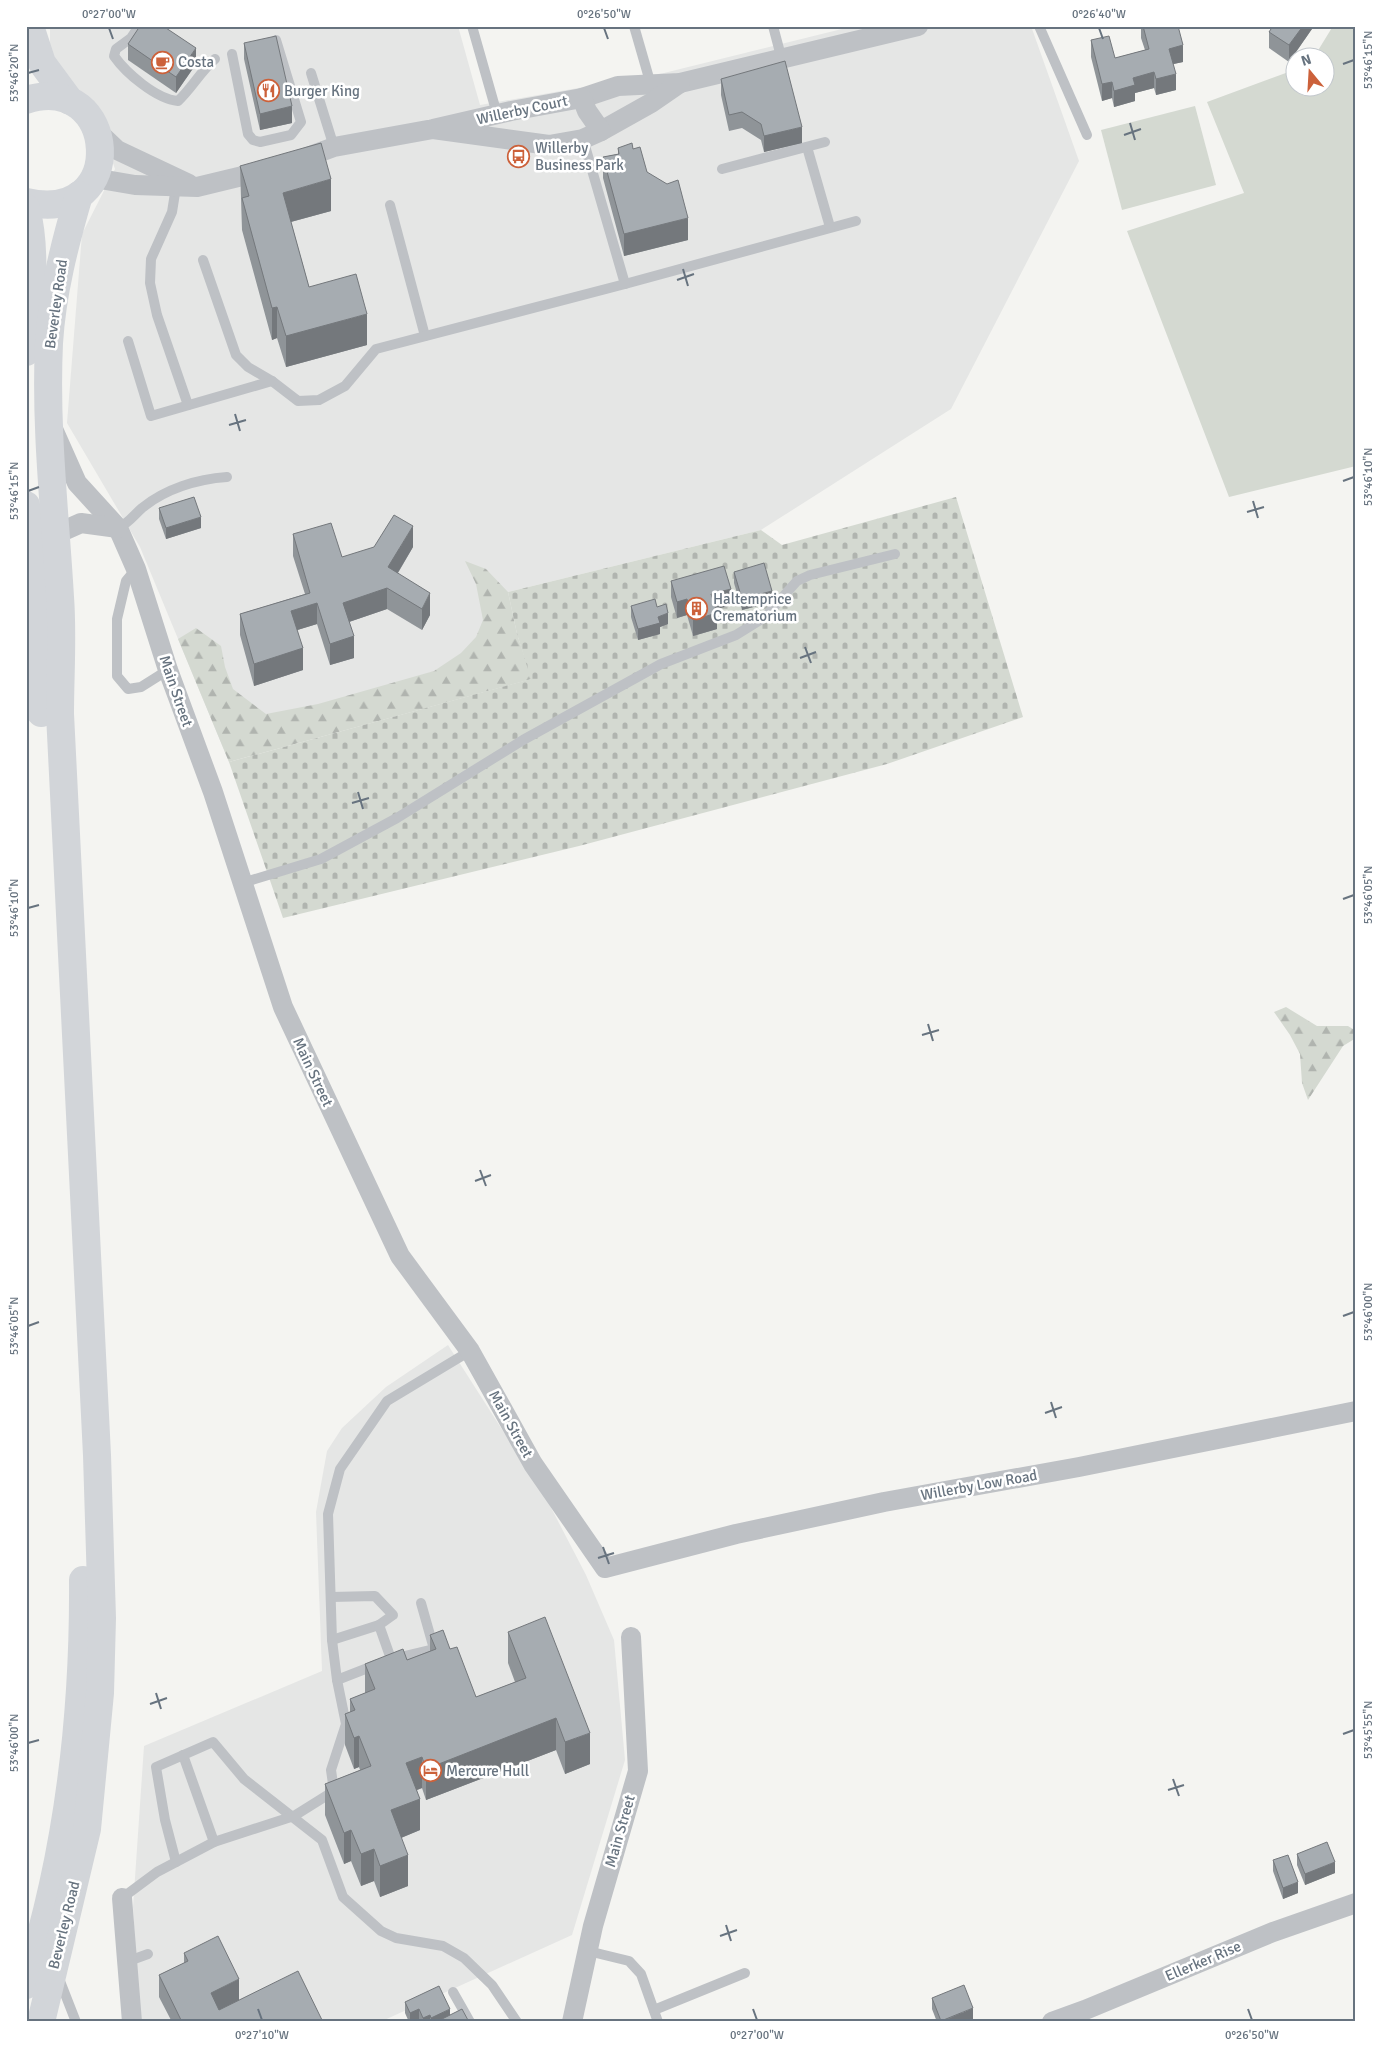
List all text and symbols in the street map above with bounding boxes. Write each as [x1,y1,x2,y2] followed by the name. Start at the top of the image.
[82,7,136,22] text: 0°27'00"W
[577,7,631,22] text: 0°26'50"W
[1072,7,1126,22] text: 0°26'40"W
[1361,31,1376,89] text: 53°46'15"N
[7,44,22,102] text: 53°46'20"N
[1284,48,1334,98] north arrow
[150,50,174,74] cafe icon: Costa
[1299,51,1313,70] text: N
[178,53,214,71] place label: Costa
[256,79,280,103] restaurant icon: Burger King
[284,82,360,100] place label: Burger King
[475,92,569,128] street label: Willerby Court
[535,139,624,174] place label: Willerby Business Park
[507,145,531,169] bus stop icon: Willerby Business Park
[41,258,71,350] street label: Beverley Road
[1361,448,1376,506] text: 53°46'10"N
[7,462,22,520] text: 53°46'15"N
[713,590,797,625] place label: Haltemprice Crematorium
[685,596,709,620] building icon: Haltemprice Crematorium
[155,653,197,729] street label: Main Street
[1361,866,1376,924] text: 53°46'05"N
[7,879,22,937] text: 53°46'10"N
[289,1034,337,1110] street label: Main Street
[1361,1283,1376,1341] text: 53°46'00"N
[7,1297,22,1355] text: 53°46'05"N
[485,1387,537,1461] street label: Main Street
[919,1466,1039,1504] street label: Willerby Low Road
[1361,1701,1376,1759] text: 53°45'55"N
[7,1714,22,1772] text: 53°46'00"N
[418,1759,442,1783] hotel icon: Mercure Hull
[446,1762,529,1780] place label: Mercure Hull
[601,1793,639,1869] street label: Main Street
[44,1879,84,1971] street label: Beverley Road
[1162,1937,1244,1985] street label: Ellerker Rise
[235,2028,289,2043] text: 0°27'10"W
[730,2028,784,2043] text: 0°27'00"W
[1225,2028,1279,2043] text: 0°26'50"W

